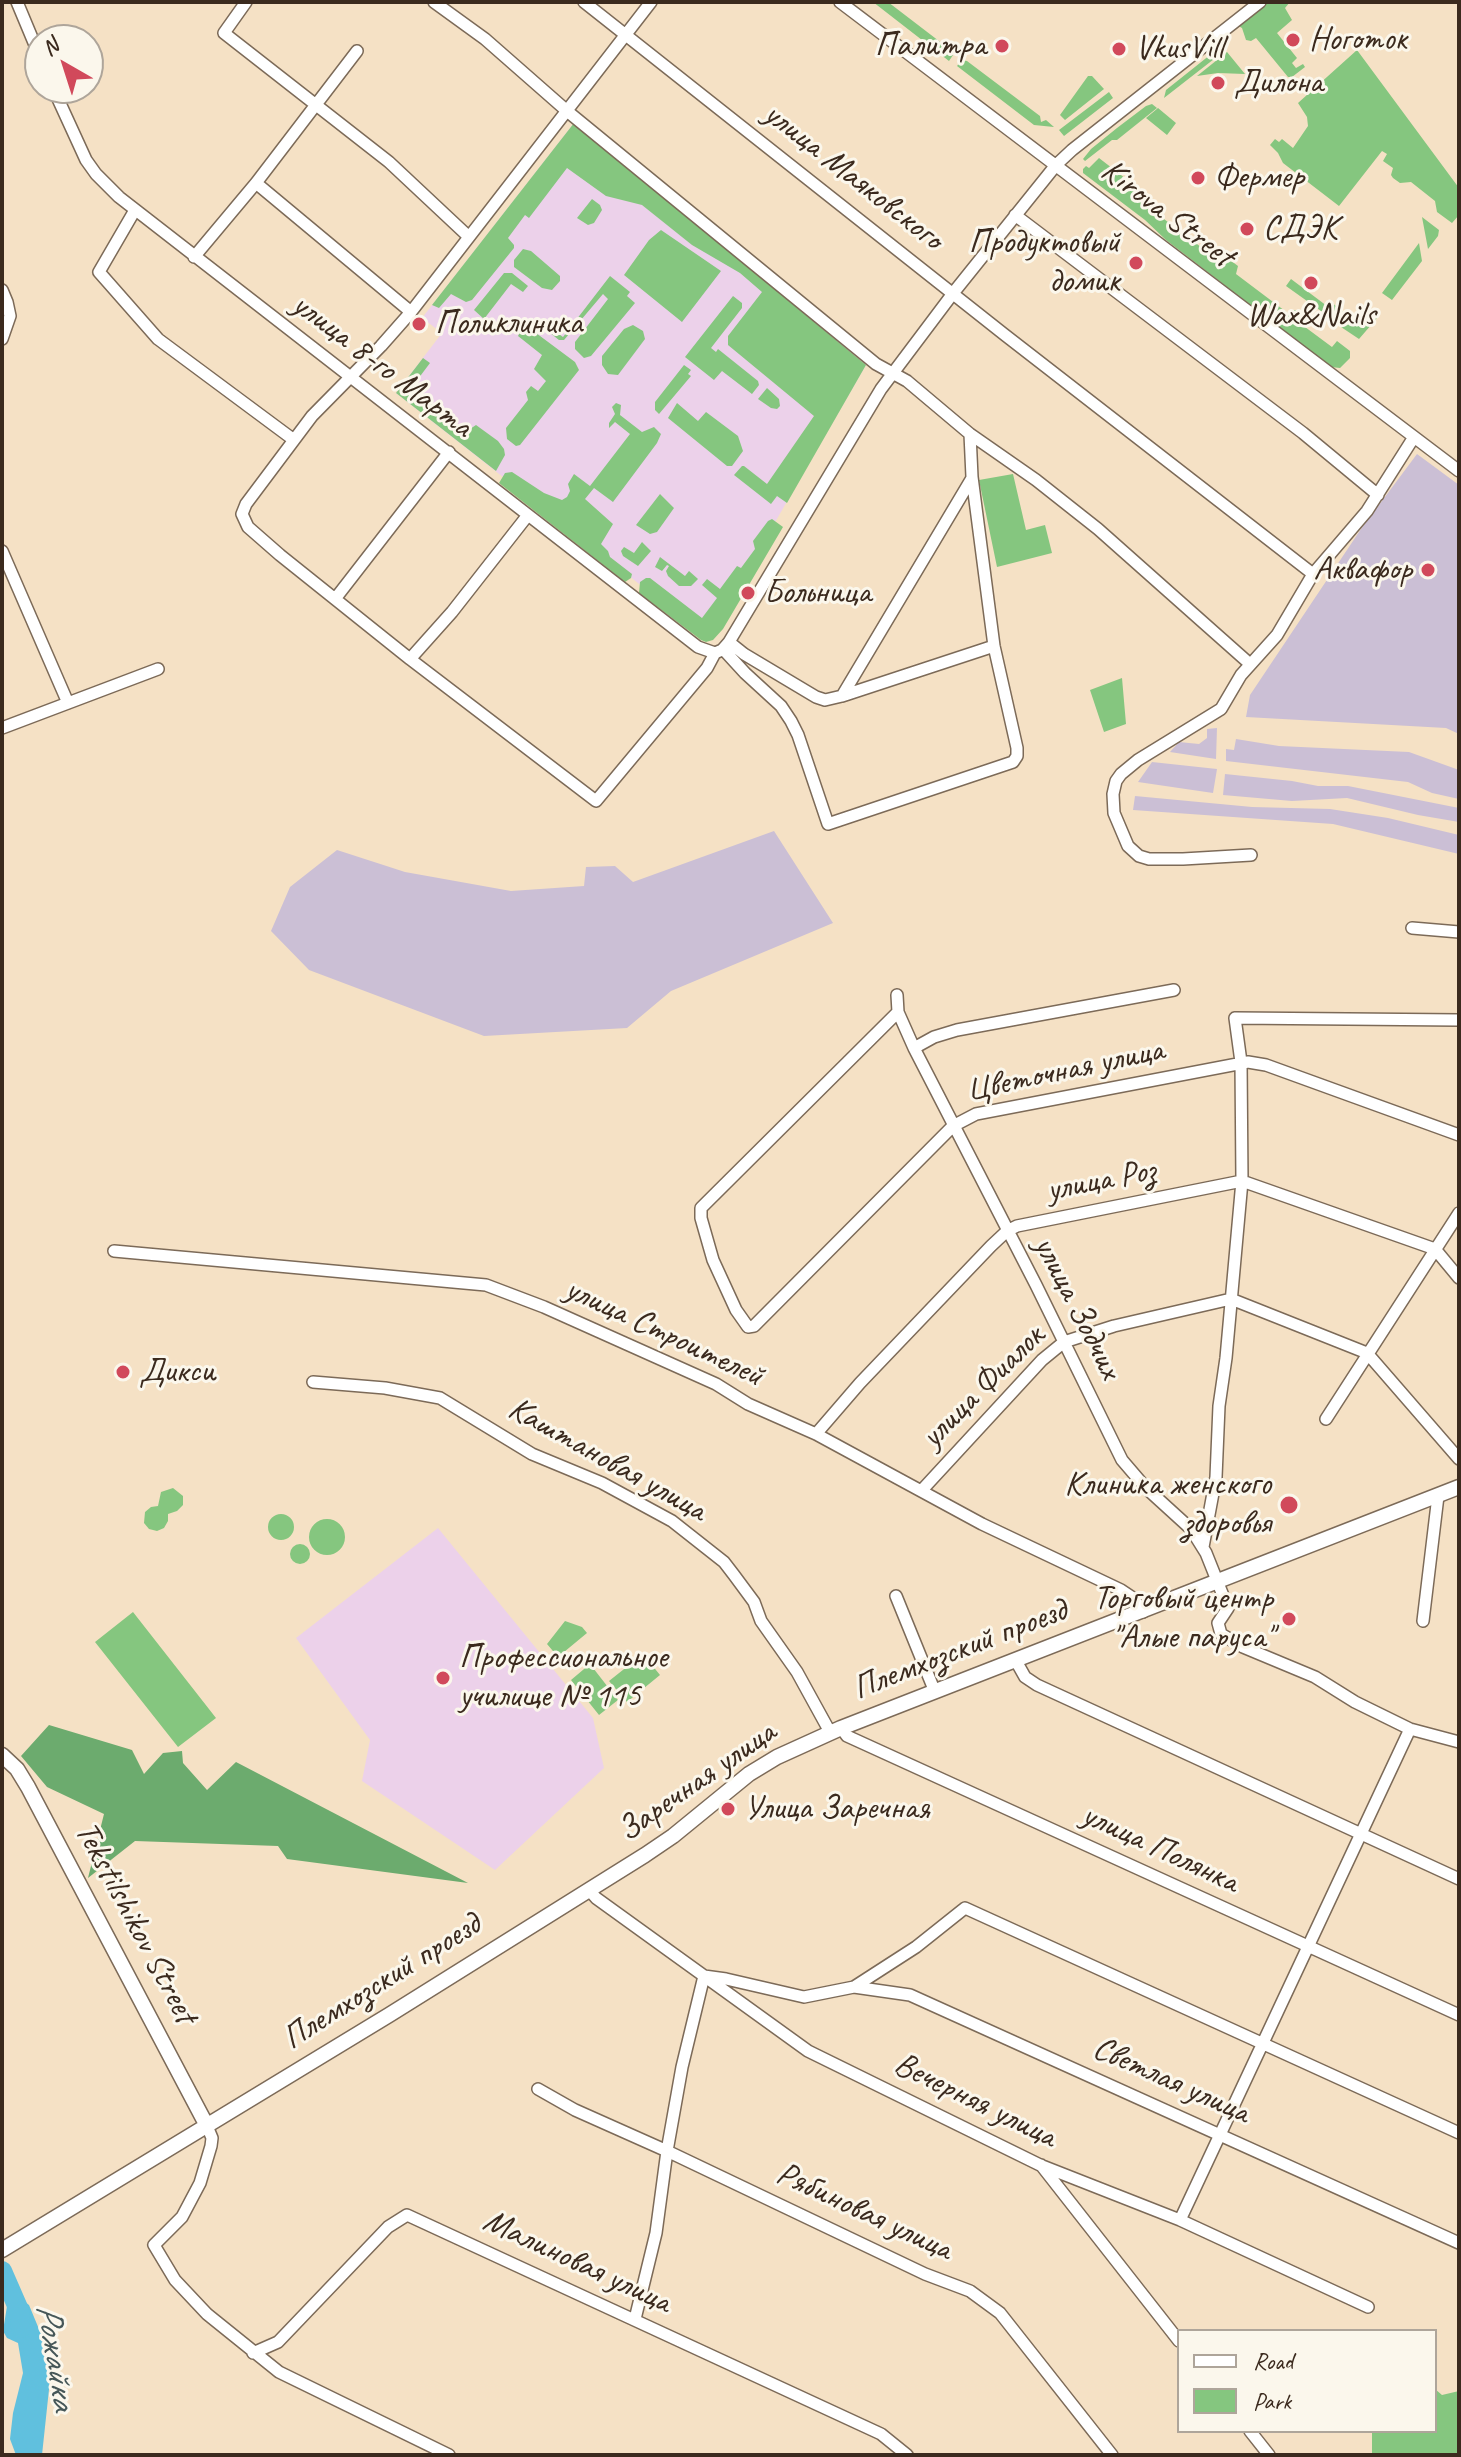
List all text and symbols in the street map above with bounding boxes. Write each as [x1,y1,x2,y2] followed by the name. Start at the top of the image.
[1309,20,1407,60] place label: Ноготок
[24,24,104,104] north arrow
[875,26,986,66] place label: Палитра
[1135,29,1223,69] place label: VkusVill
[1284,31,1302,49] marker: Ноготок
[36,32,64,62] text: N
[993,37,1011,55] marker: Палитра
[1110,40,1128,58] marker: VkusVill
[1234,63,1323,103] place label: Дилона
[1209,74,1227,92] marker: Дилона
[755,94,951,260] street label: улица Маяковского
[1093,151,1241,277] street label: Kirova Street
[1214,158,1304,198] place label: Фермер
[1189,169,1207,187] marker: Фермер
[1263,209,1337,249] place label: СДЭК
[1238,220,1256,238] marker: СДЭК
[969,223,1120,302] place label: Продуктовый домик
[1127,254,1145,272] marker: Продуктовый домик
[1302,274,1320,292] marker: Wax&Nails
[284,285,480,447] street label: улица 8-го Марта
[1246,296,1376,336] place label: Wax&Nails
[435,304,582,344] place label: Поликлиника
[410,315,428,333] marker: Поликлиника
[1314,550,1412,590] place label: Аквафор
[1419,561,1437,579] marker: Аквафор
[764,573,871,613] place label: Больница
[739,584,757,602] marker: Больница
[963,1030,1167,1112] street label: Цветочная улица
[1043,1151,1159,1211] street label: улица Роз
[1024,1230,1130,1386] street label: улица Зодчих
[558,1269,770,1397] street label: улица Строителей
[913,1317,1053,1457] street label: улица Фиалок
[139,1352,215,1392] place label: Дикси
[114,1363,132,1381] marker: Дикси
[501,1389,713,1531] street label: Каштановая улица
[1064,1465,1271,1544] place label: Клиника женского здоровья
[1278,1494,1300,1516] marker: Клиника женского здоровья
[1093,1579,1273,1658] place label: Торговый центр "Алые паруса"
[847,1590,1073,1710] street label: Племхозский проезд
[1280,1610,1298,1628] marker: Торговый центр "Алые паруса"
[459,1638,667,1718] place label: Профессиональное училище № 115
[434,1669,452,1687] marker: Профессиональное училище № 115
[610,1713,784,1851] street label: Заречная улица
[744,1789,930,1829] place label: Улица Заречная
[1075,1795,1245,1903] street label: улица Полянка
[719,1800,737,1818] marker: Улица Заречная
[65,1815,205,2031] street label: Tekstilshikov Street
[275,1905,489,2059] street label: Племхозский проезд
[1086,2028,1256,2134] street label: Светлая улица
[887,2044,1063,2158] street label: Вечерняя улица
[770,2154,958,2270] street label: Рябиновая улица
[477,2201,677,2323] street label: Малиновая улица
[25,2301,85,2413] water label: Рожайка
[1177,2329,1437,2433] legend
[1253,2346,1293,2376] text: Road
[1253,2386,1291,2416] text: Park

